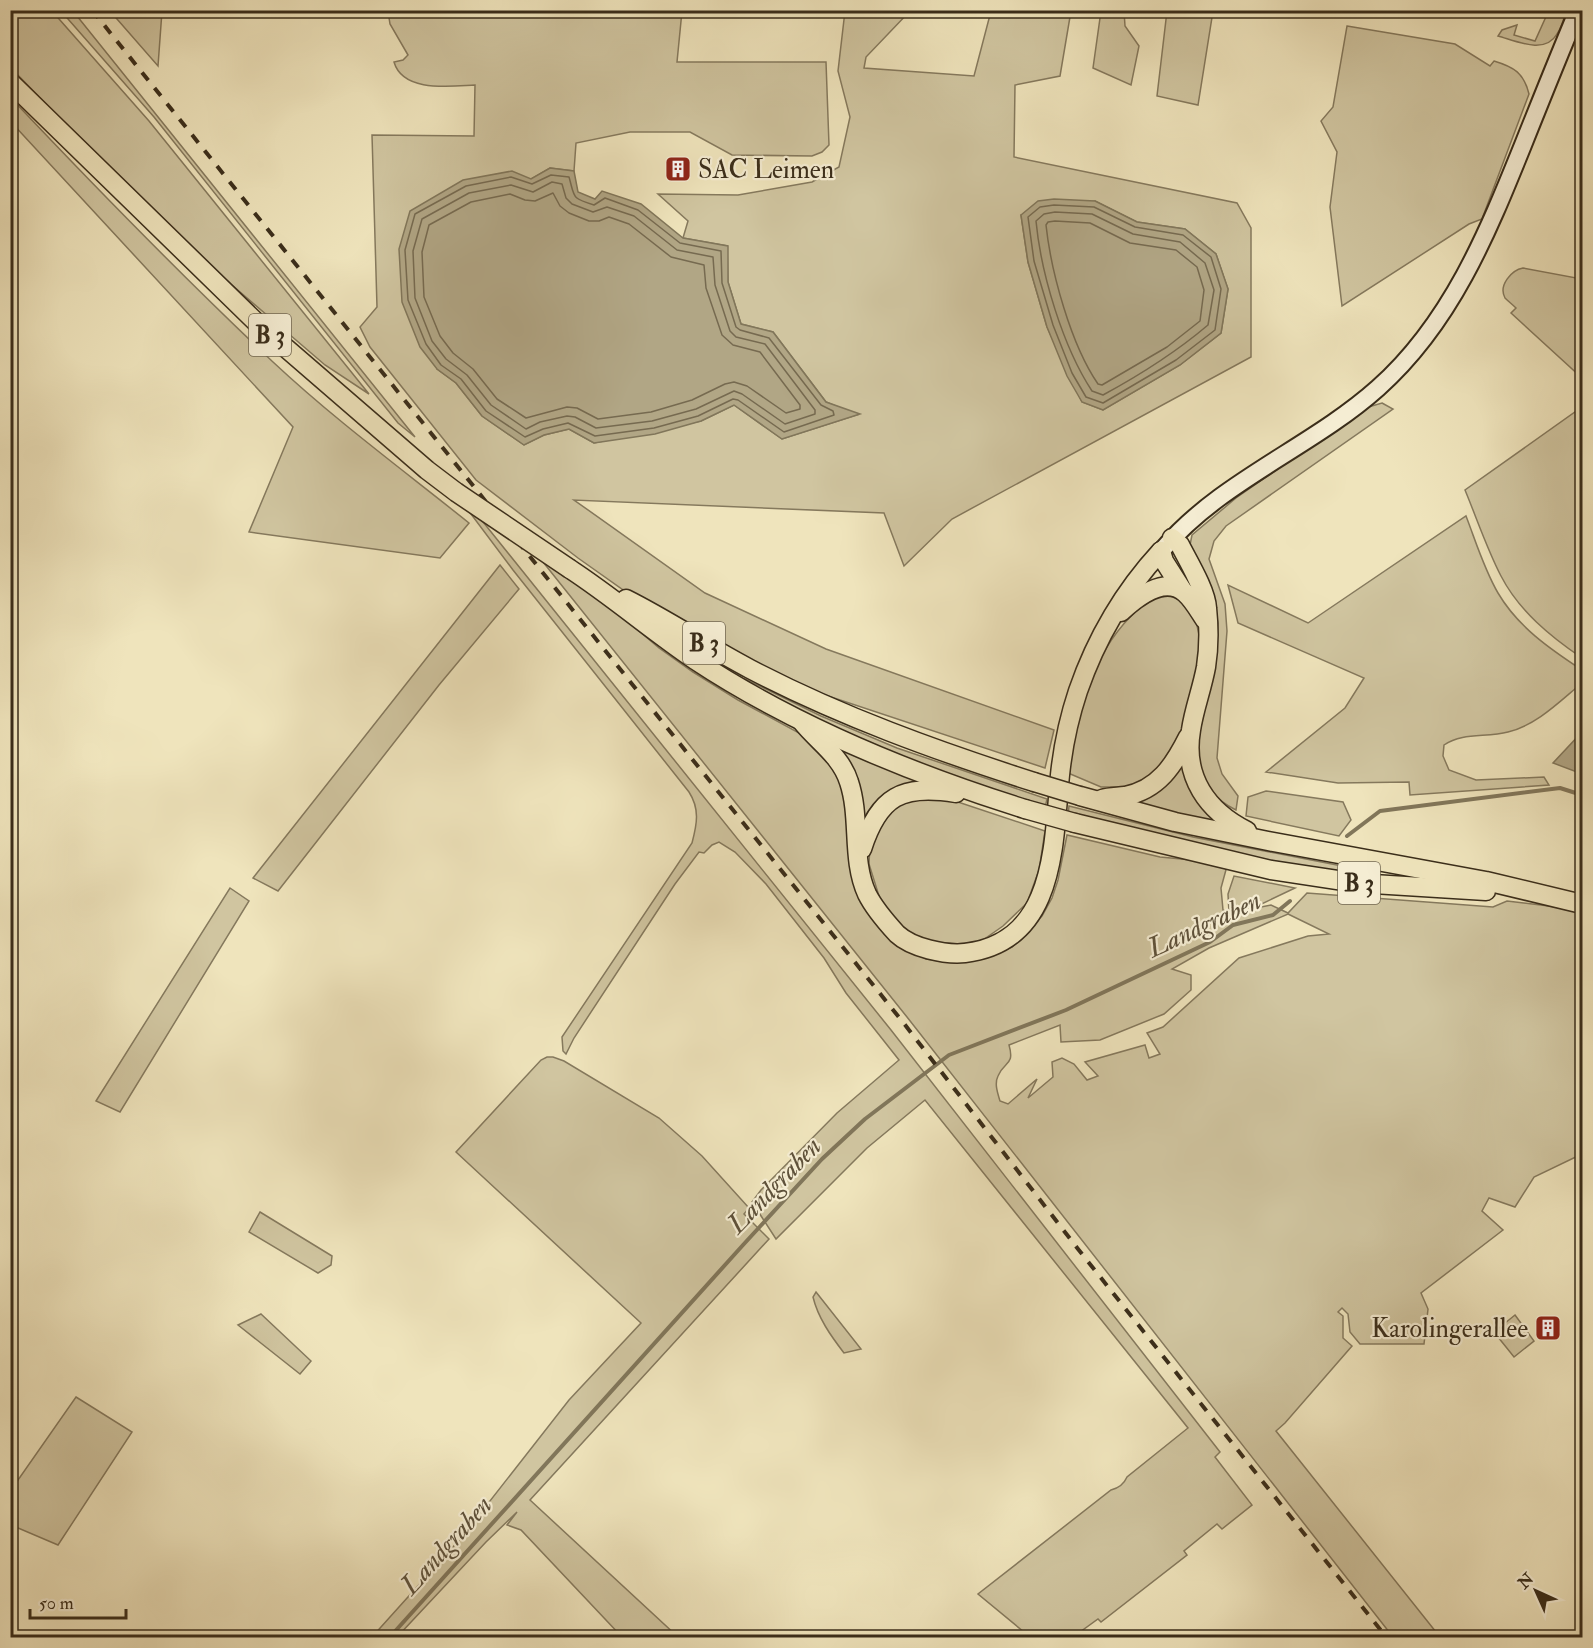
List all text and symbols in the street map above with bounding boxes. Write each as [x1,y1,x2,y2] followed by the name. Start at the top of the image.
[663,154,693,184] building icon: SAC Leimen
[698,154,834,186] place label: SAC Leimen
[249,314,291,356] road number: B 3
[683,622,725,664] road number: B 3
[1338,862,1380,904] road number: B 3
[1141,884,1266,966] water label: Landgraben
[720,1130,828,1241] water label: Landgraben
[1371,1313,1528,1345] place label: Karolingerallee
[1533,1313,1563,1343] building icon: Karolingerallee
[393,1489,499,1602] water label: Landgraben
[1506,1561,1566,1621] north arrow
[1513,1568,1539,1594] text: N
[30,1582,126,1620] scale bar
[39,1592,74,1615] text: 50 m

